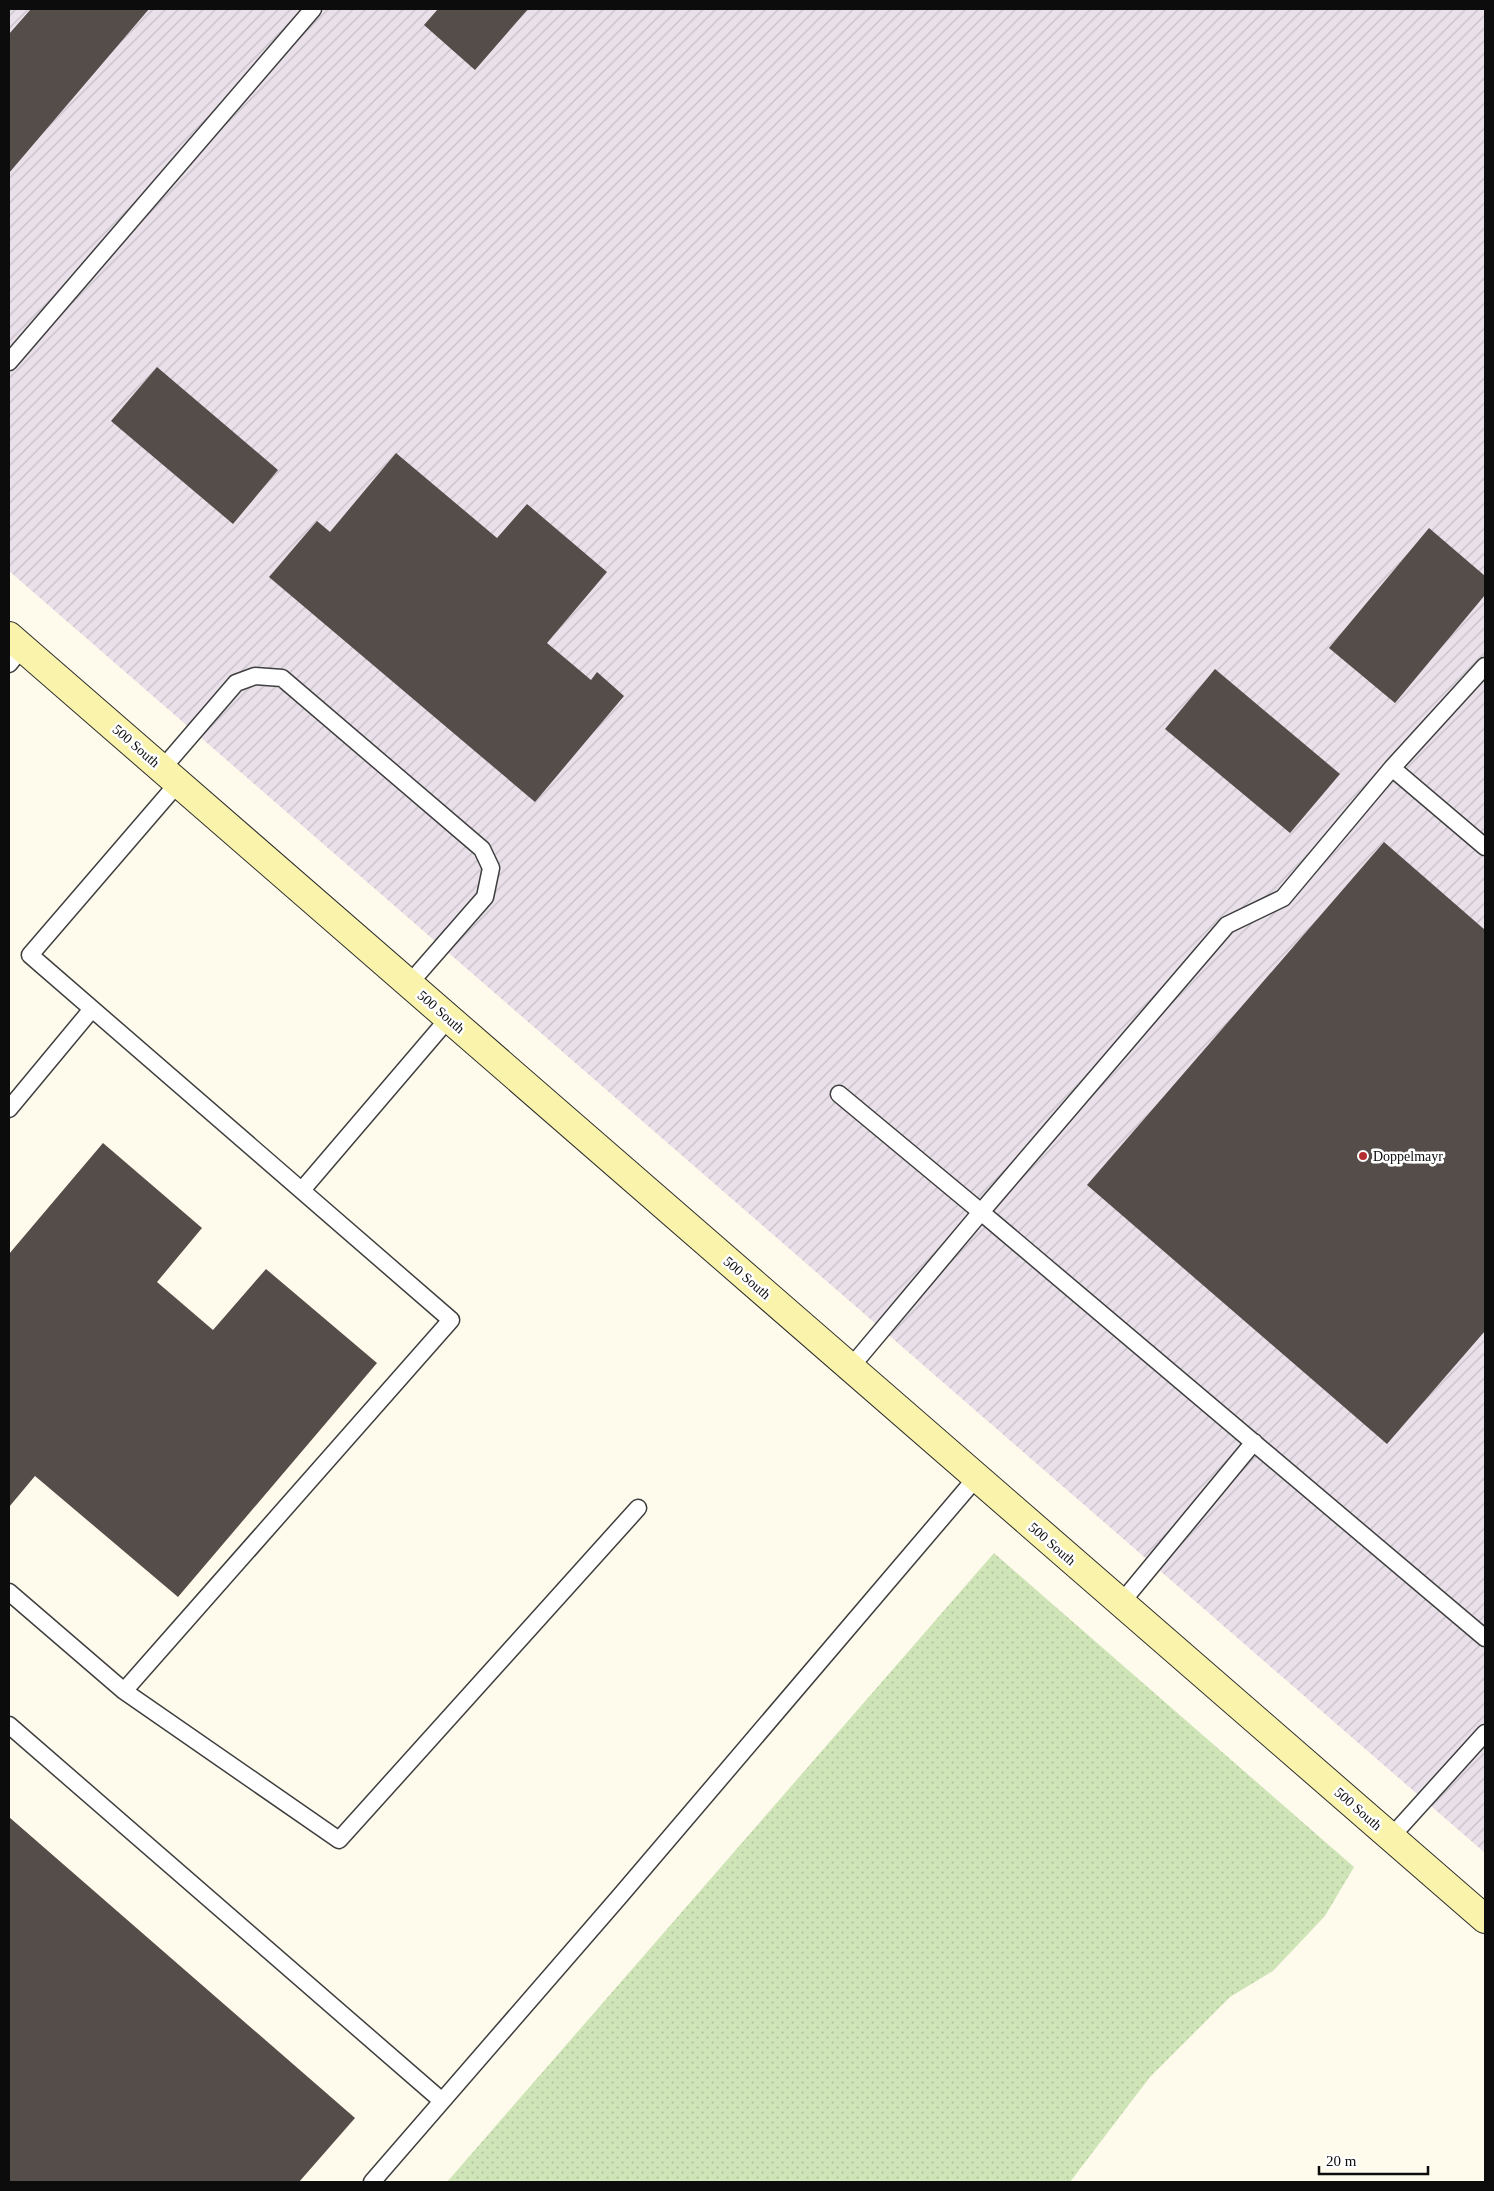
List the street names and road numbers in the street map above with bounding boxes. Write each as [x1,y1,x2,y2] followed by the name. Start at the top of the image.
[109,722,163,770] street label: 500 South
[414,988,468,1036] street label: 500 South
[720,1254,774,1302] street label: 500 South
[1025,1520,1079,1568] street label: 500 South
[1331,1785,1385,1833] street label: 500 South

